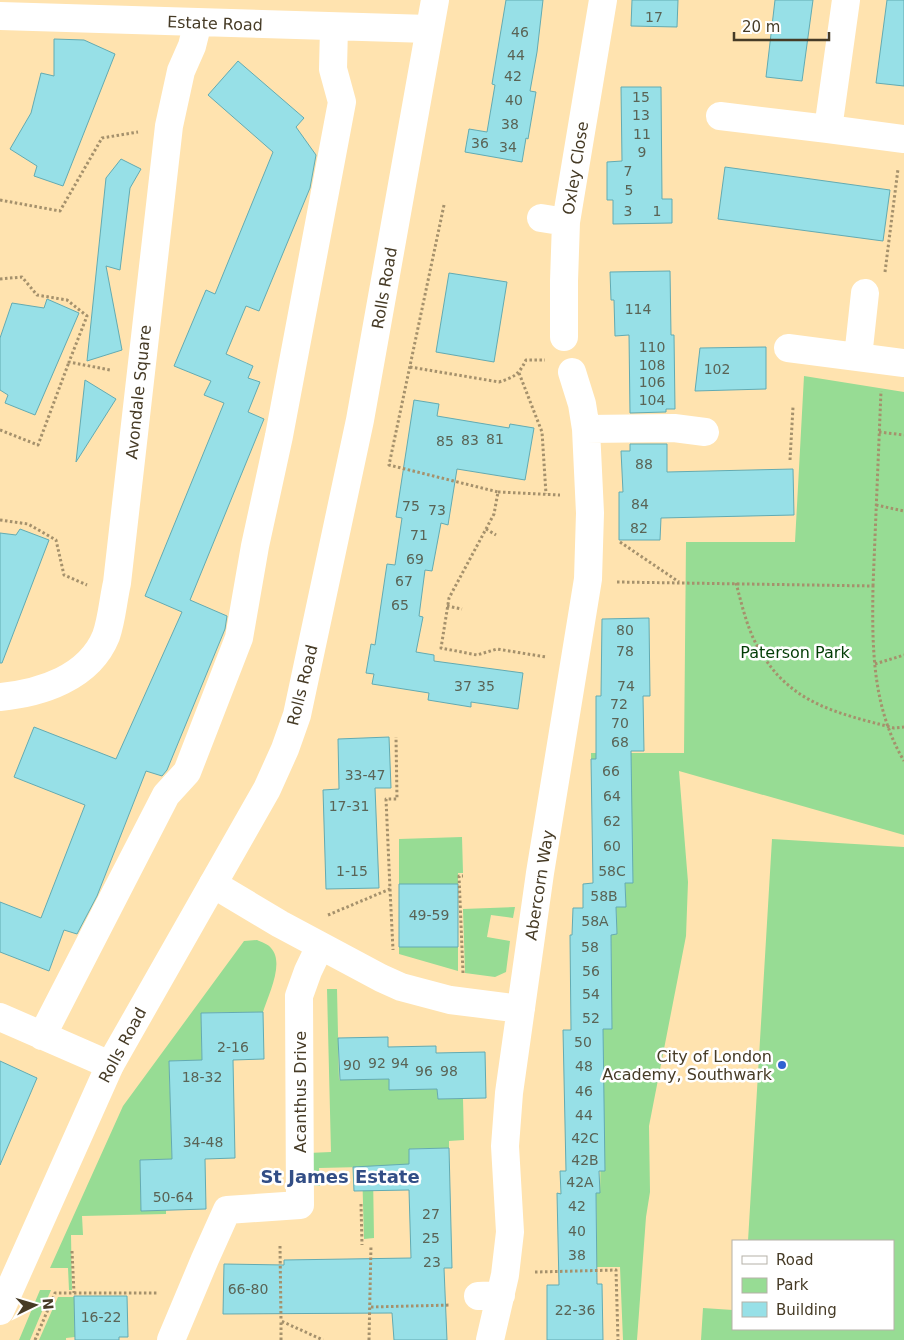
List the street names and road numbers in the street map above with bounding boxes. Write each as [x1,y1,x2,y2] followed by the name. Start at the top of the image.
[167,12,263,35] street label: Estate Road
[559,120,592,216] street label: Oxley Close
[368,246,401,330] street label: Rolls Road
[122,324,155,460] street label: Avondale Square
[283,643,322,728] street label: Rolls Road
[521,829,558,942] street label: Abercorn Way
[95,1004,150,1086] street label: Rolls Road
[291,1031,310,1153] street label: Acanthus Drive

